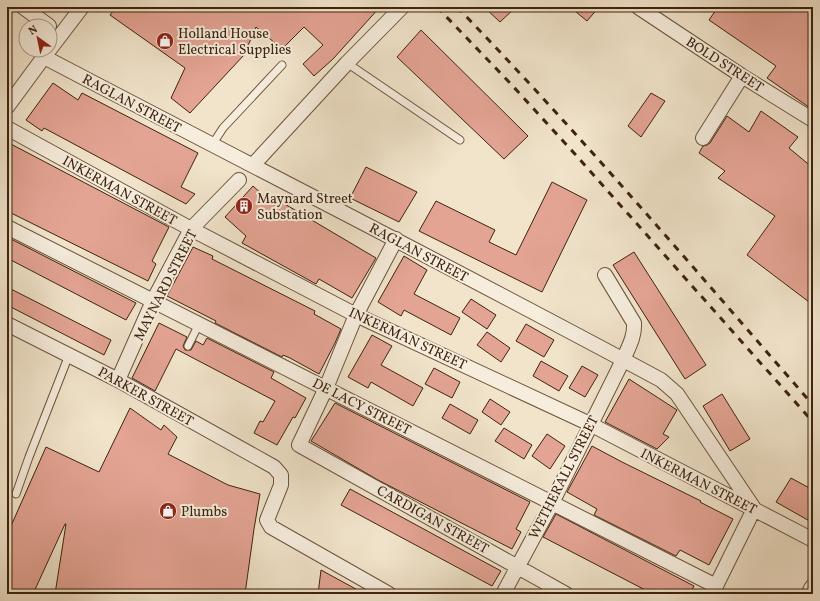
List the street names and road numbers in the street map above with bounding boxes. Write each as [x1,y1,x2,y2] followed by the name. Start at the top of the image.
[682,33,767,97] street label: BOLD STREET
[78,70,184,138] street label: RAGLAN STREET
[59,152,180,231] street label: INKERMAN STREET
[365,219,471,287] street label: RAGLAN STREET
[130,227,203,345] street label: MAYNARD STREET
[345,304,469,375] street label: INKERMAN STREET
[94,363,196,431] street label: PARKER STREET
[309,374,414,440] street label: DE LACY STREET
[525,413,604,543] street label: WETHERALL STREET
[637,445,760,520] street label: INKERMAN STREET
[373,482,492,559] street label: CARDIGAN STREET

